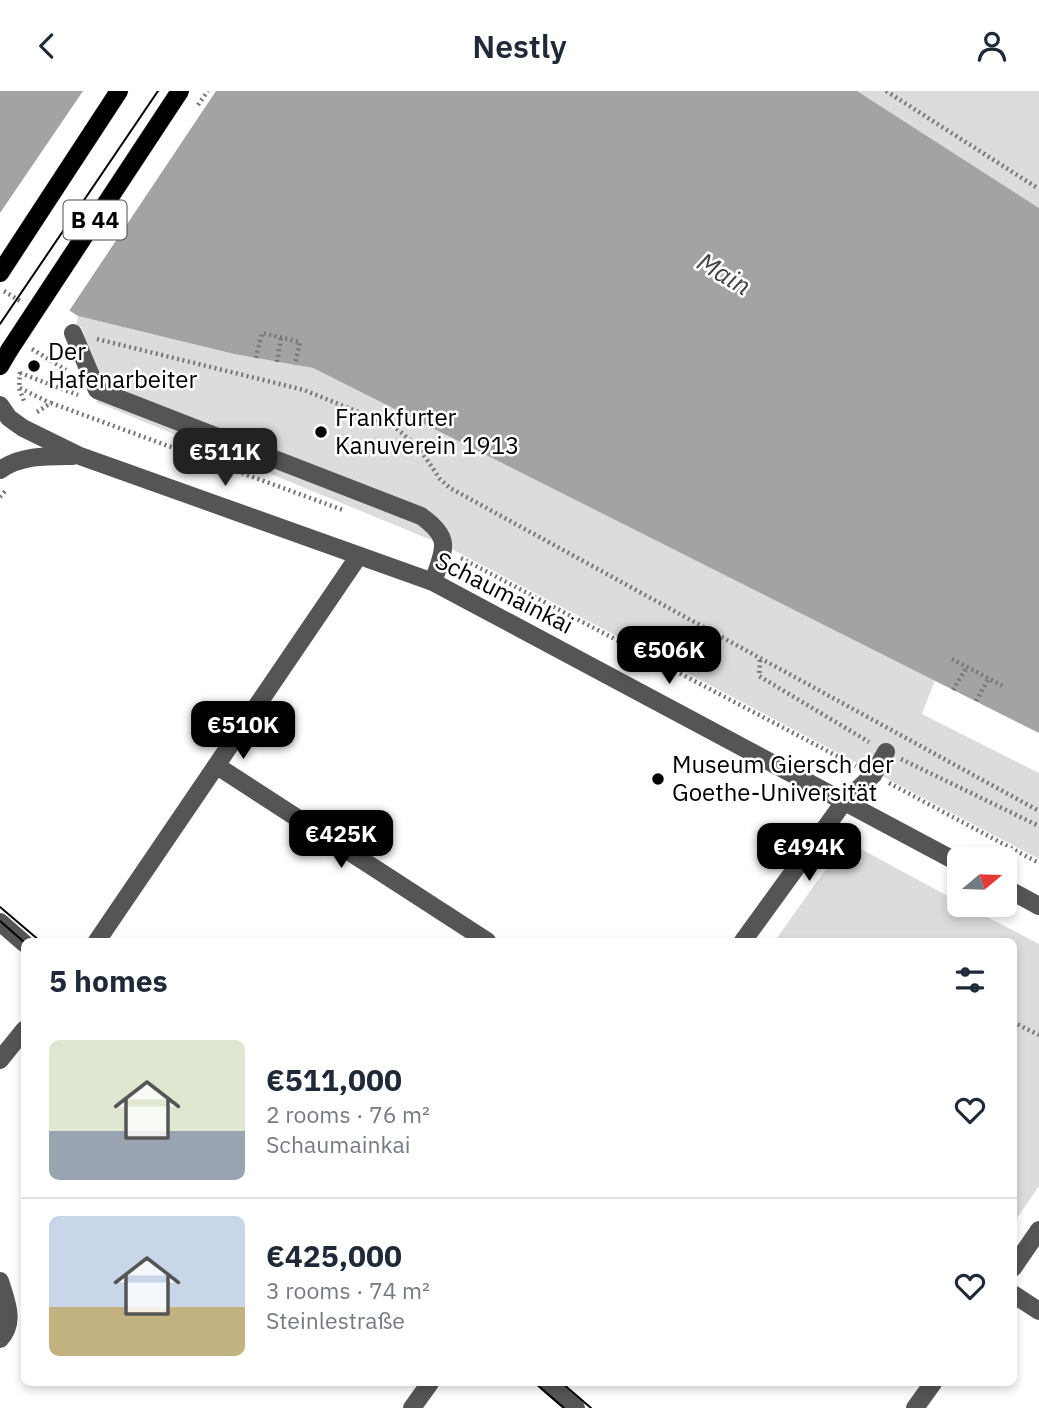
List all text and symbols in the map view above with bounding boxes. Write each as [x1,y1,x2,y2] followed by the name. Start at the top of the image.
[472,25,567,67] text: Nestly
[28,27,66,65] icon: back
[973,27,1011,65] icon: person
[64,201,126,239] road number: B 44
[691,244,758,302] water label: Main
[48,335,197,395] place label: Der Hafenarbeiter
[26,358,42,374] marker: Der Hafenarbeiter
[335,401,520,461] place label: Frankfurter Kanuverein 1913
[313,424,329,440] marker: Frankfurter Kanuverein 1913
[176,429,274,488] pin: €511K
[189,436,261,466] text: €511K
[430,544,579,641] street label: Schaumainkai
[620,627,718,686] pin: €506K
[633,634,705,664] text: €506K
[194,701,292,761] pin: €510K
[207,709,279,739] text: €510K
[672,748,894,808] place label: Museum Giersch der Goethe-Universität
[650,771,666,787] marker: Museum Giersch der Goethe-Universität
[292,811,390,870] pin: €425K
[305,818,377,848] text: €425K
[760,823,858,883] pin: €494K
[773,831,845,861] text: €494K
[947,847,1017,917] north arrow
[947,847,1017,917] map controls
[49,961,168,1000] text: 5 homes
[951,961,989,999] icon: filters
[266,1060,402,1099] text: €511,000
[105,1068,189,1152] icon: home
[951,1091,989,1129] icon: heart
[266,1099,430,1129] text: 2 rooms · 76 m²
[266,1129,411,1159] text: Schaumainkai
[266,1236,402,1275] text: €425,000
[105,1244,189,1328] icon: home
[951,1267,989,1305] icon: heart
[266,1275,430,1305] text: 3 rooms · 74 m²
[266,1305,405,1335] text: Steinlestraße

